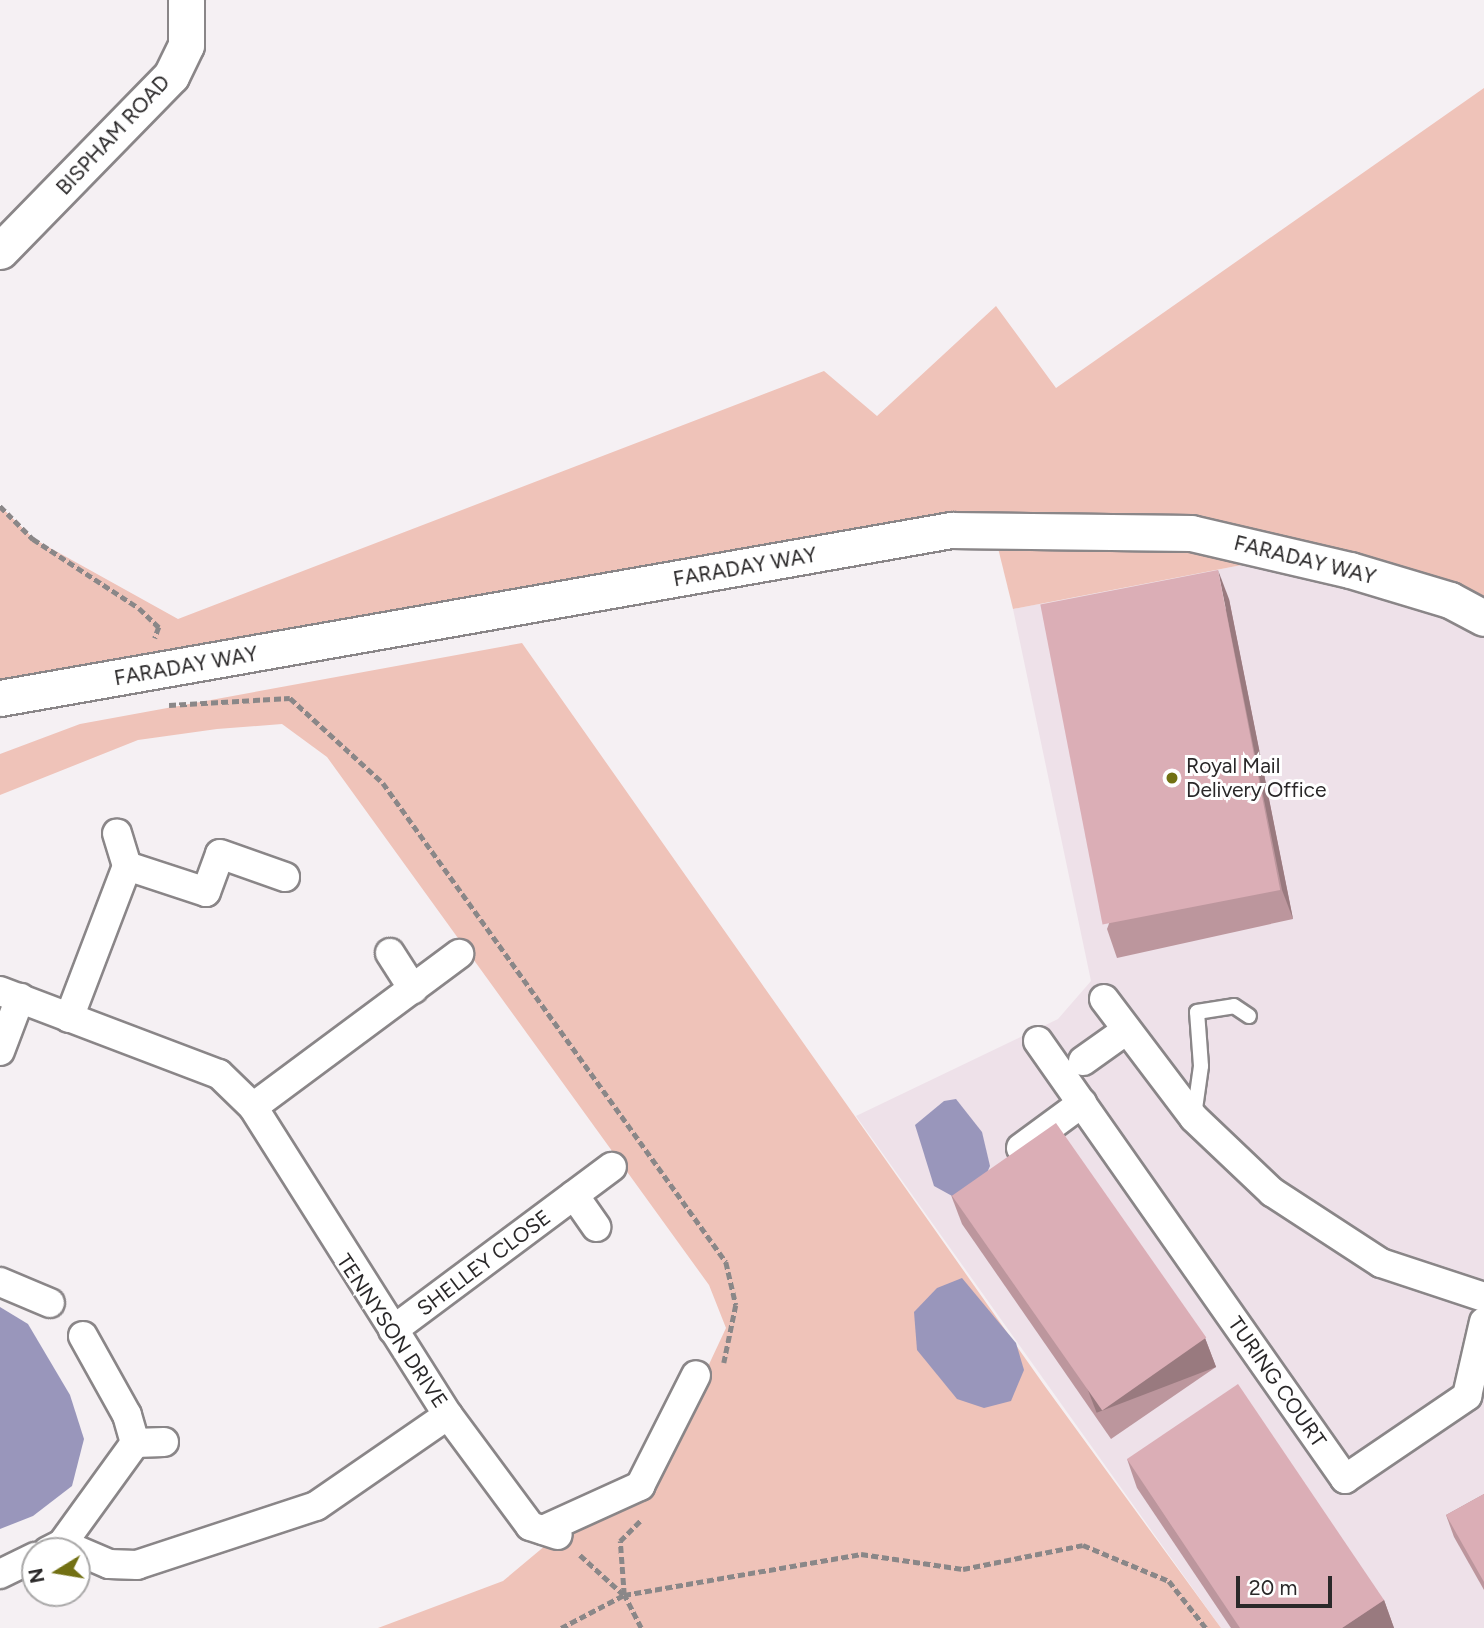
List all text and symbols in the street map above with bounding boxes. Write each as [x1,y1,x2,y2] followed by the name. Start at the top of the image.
[51,70,175,200] street label: BISPHAM ROAD
[1231,530,1379,590] street label: FARADAY WAY
[671,542,819,592] street label: FARADAY WAY
[112,641,260,691] street label: FARADAY WAY
[1186,753,1326,803] place label: Royal Mail Delivery Office
[1164,770,1180,786] marker: Royal Mail Delivery Office
[412,1205,556,1321] street label: SHELLEY CLOSE
[331,1249,453,1413] street label: TENNYSON DRIVE
[1223,1312,1331,1452] street label: TURING COURT
[21,1537,91,1607] north arrow
[1239,1562,1335,1606] scale bar
[24,1566,50,1585] text: N
[1249,1575,1297,1600] text: 20 m

